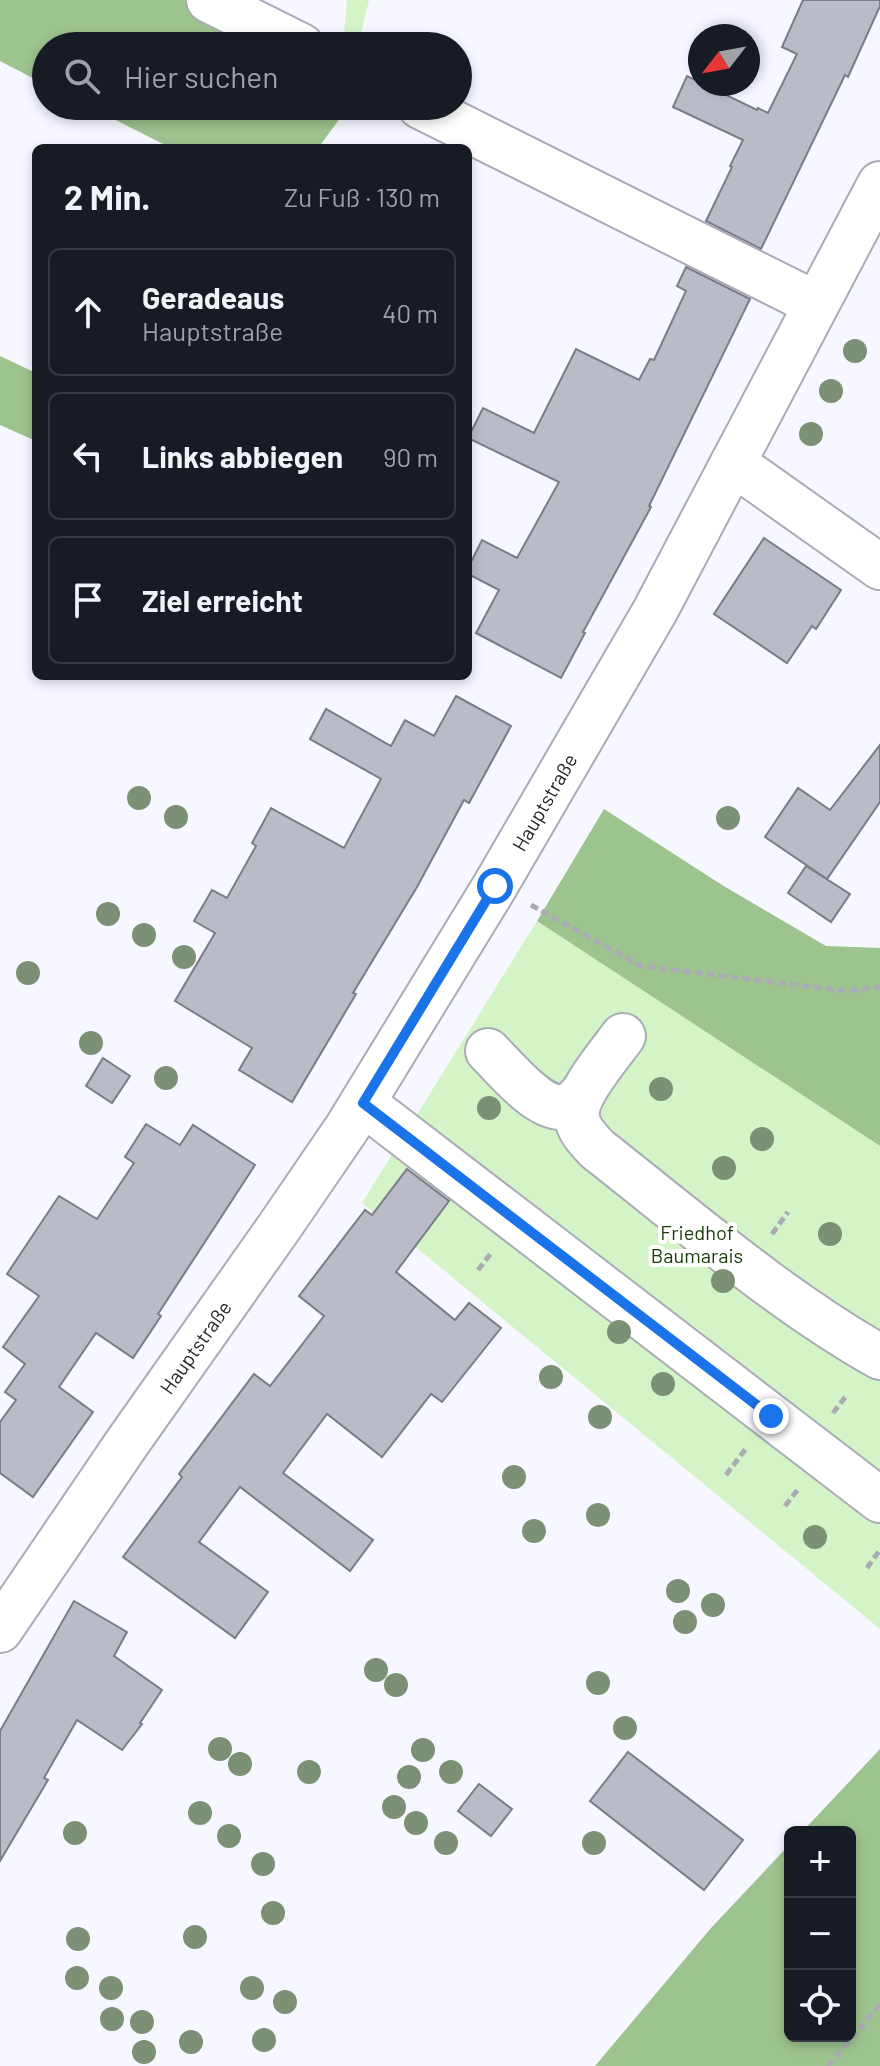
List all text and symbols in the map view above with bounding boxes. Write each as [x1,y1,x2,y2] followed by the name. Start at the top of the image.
[688,24,760,96] north arrow
[32,32,472,120] search box
[60,54,104,98] icon: search
[124,58,278,94] text: Hier suchen
[64,176,150,217] text: 2 Min.
[284,181,440,212] text: Zu Fuß · 130 m
[142,279,284,315] text: Geradeaus
[66,290,110,334] icon: ahead
[382,297,438,328] text: 40 m
[142,315,283,346] text: Hauptstraße
[66,434,110,478] icon: left
[142,438,343,474] text: Links abbiegen
[383,441,438,472] text: 90 m
[66,578,110,622] icon: arrive
[142,582,303,618] text: Ziel erreicht
[506,749,582,855] street label: Hauptstraße
[477,868,513,904] route start
[651,1220,743,1267] park label: Friedhof Baumarais
[154,1296,236,1398] street label: Hauptstraße
[753,1398,789,1434] route end
[784,1826,856,2042] map controls
[784,1826,856,1898] button: +
[784,1898,856,1970] button: −
[784,1970,856,2042] button: locate

